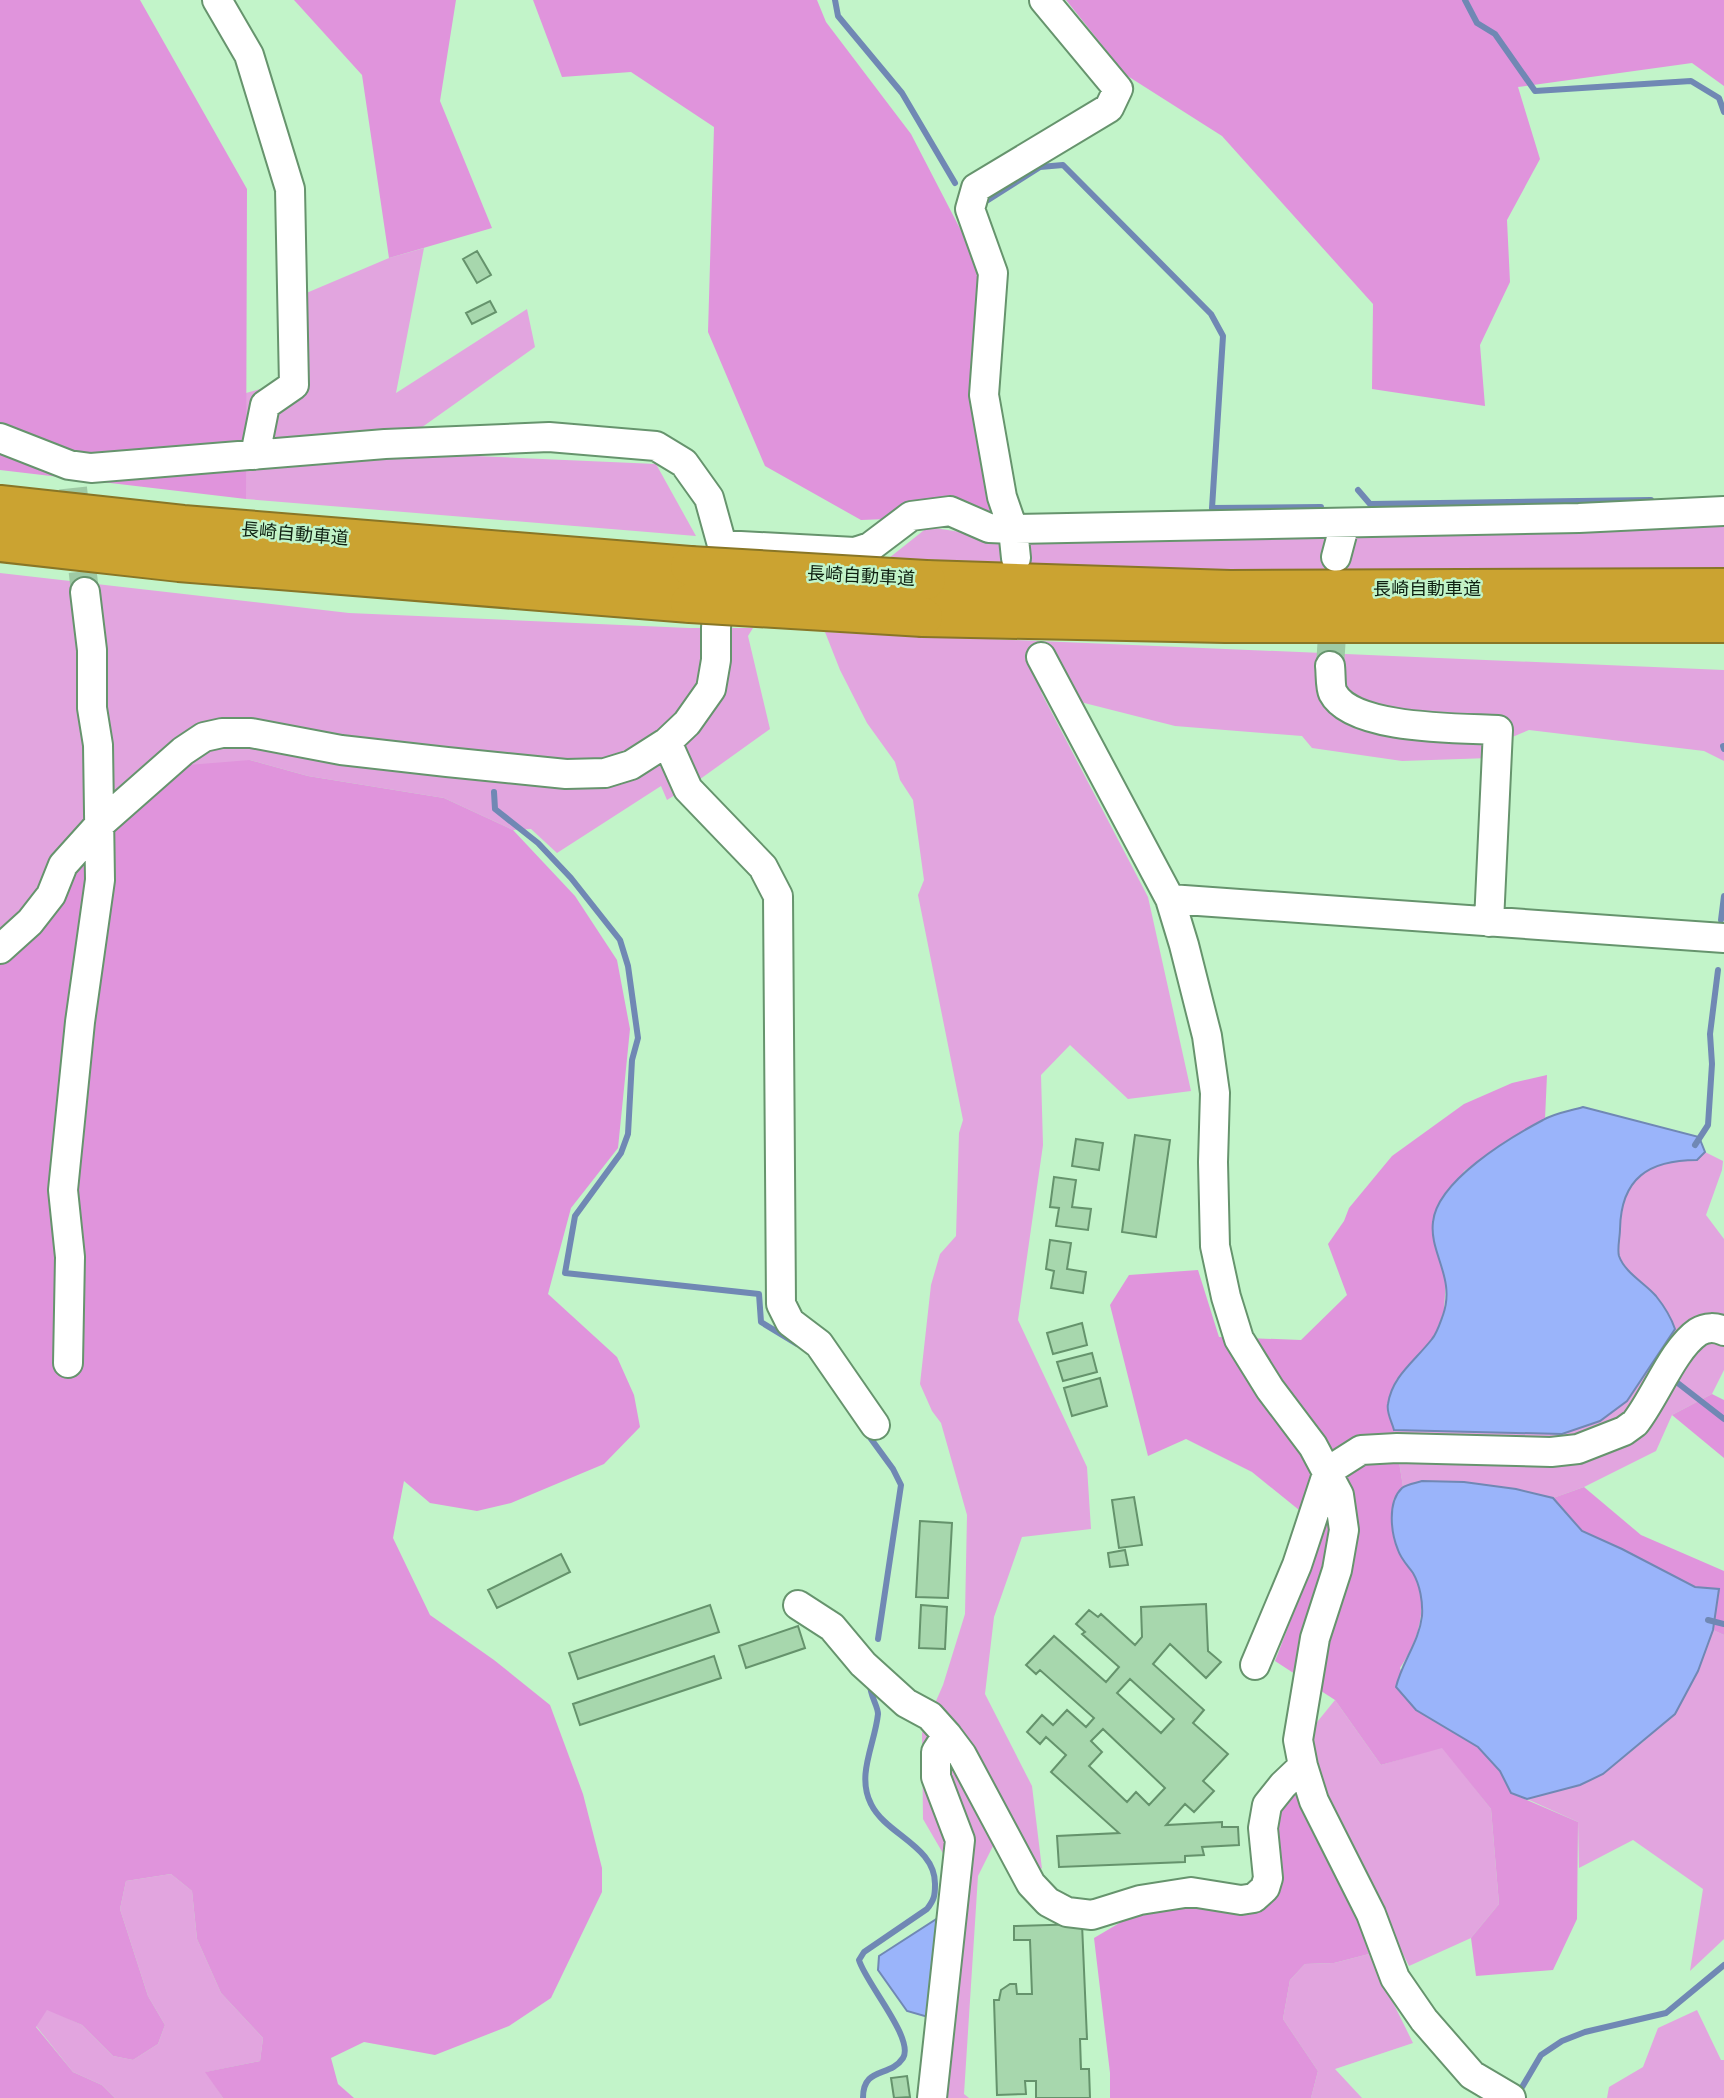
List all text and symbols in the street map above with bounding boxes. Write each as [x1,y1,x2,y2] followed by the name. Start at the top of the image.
[240,518,350,550] street label: 長崎自動車道
[806,562,916,590] street label: 長崎自動車道
[1373,578,1481,600] street label: 長崎自動車道

